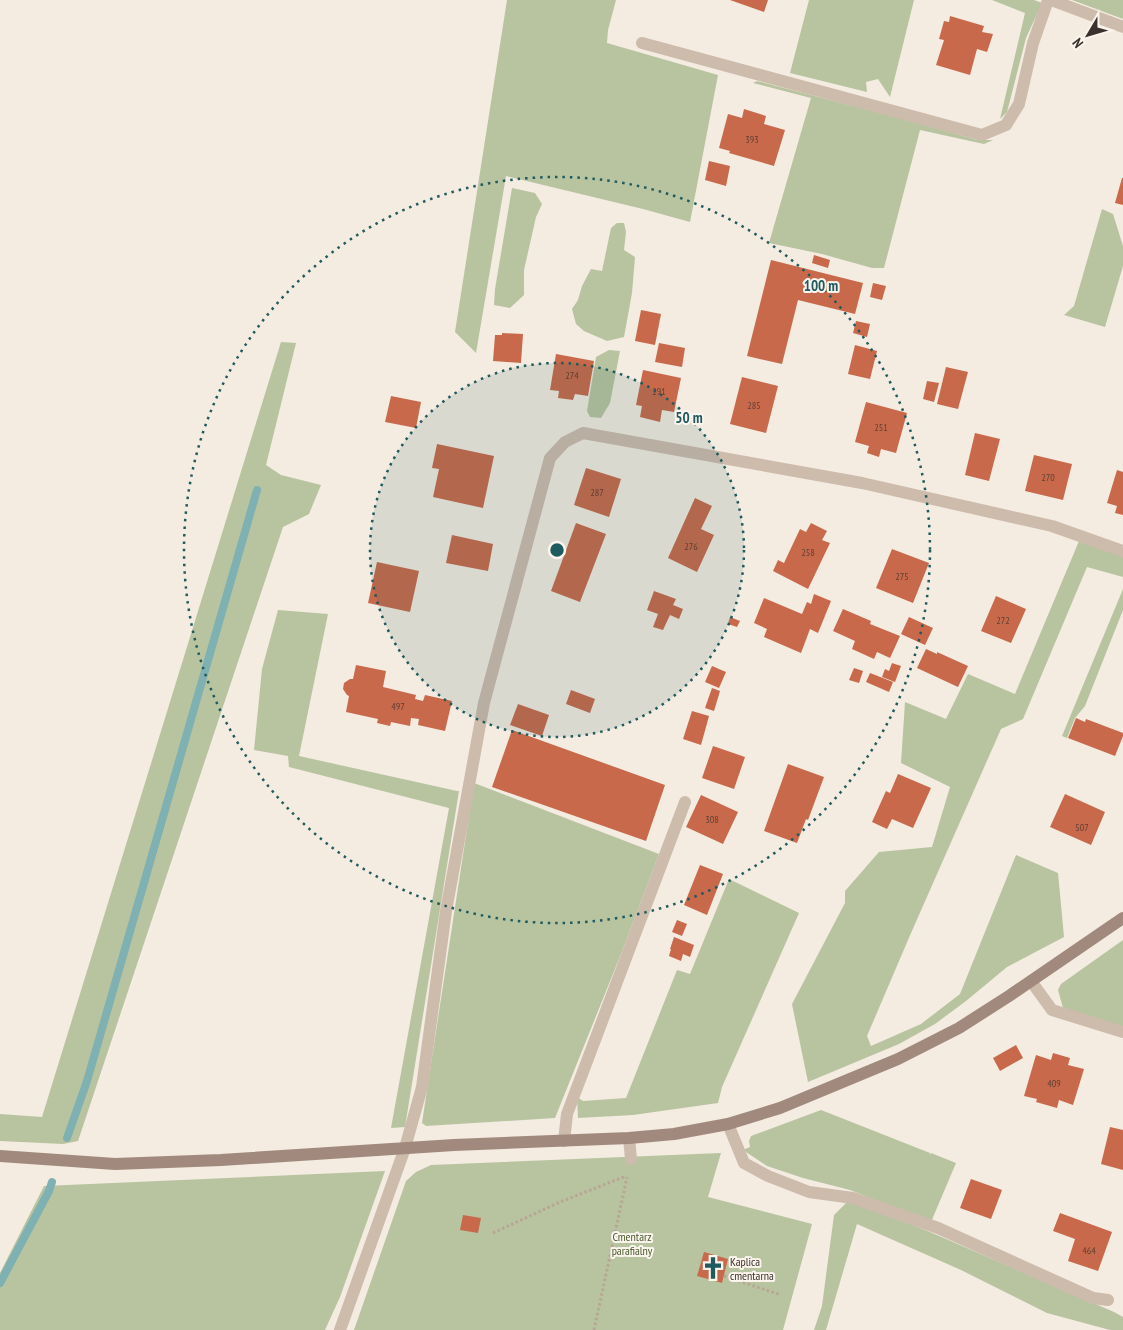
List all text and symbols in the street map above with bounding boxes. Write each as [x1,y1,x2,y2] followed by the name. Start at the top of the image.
[1063,10,1113,60] north arrow
[1068,34,1087,52] text: N
[745,133,759,146] house number: 393
[804,276,838,295] text: 100 m
[565,369,579,382] house number: 274
[652,385,666,398] house number: 291
[747,399,761,412] house number: 285
[675,408,703,427] text: 50 m
[874,421,888,434] house number: 251
[1041,471,1055,484] house number: 270
[590,486,604,499] house number: 287
[684,540,698,553] house number: 276
[548,541,566,559] centre of rings
[801,546,815,559] house number: 258
[895,570,909,583] house number: 275
[996,614,1010,627] house number: 272
[391,700,405,713] house number: 497
[705,813,719,826] house number: 308
[1075,821,1089,834] house number: 507
[1047,1077,1061,1090] house number: 409
[612,1229,653,1258] park label: Cmentarz parafialny
[1082,1244,1096,1257] house number: 464
[730,1254,774,1283] place label: Kaplica cmentarna
[700,1255,726,1281] church icon: Kaplica cmentarna

